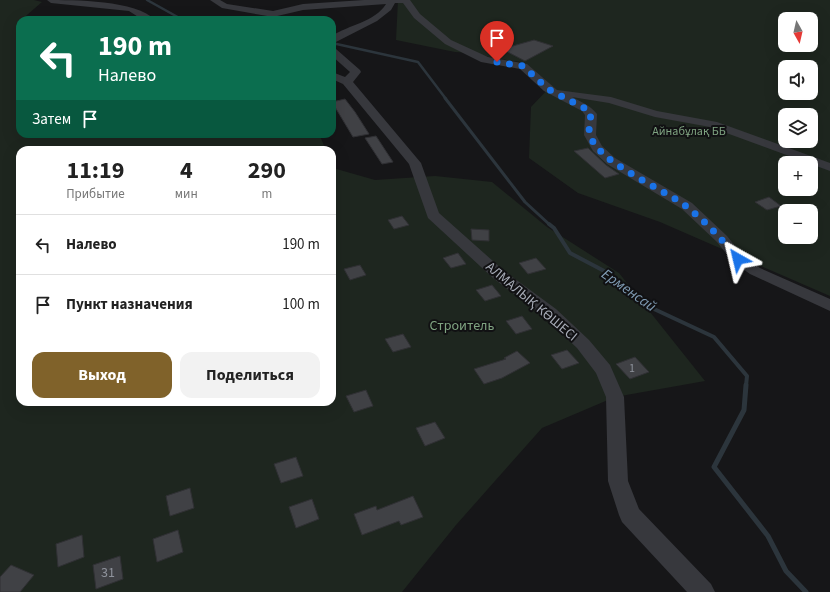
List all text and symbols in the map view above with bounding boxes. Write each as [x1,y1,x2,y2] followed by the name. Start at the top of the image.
[778,12,818,52] north arrow
[778,12,818,244] map controls
[480,21,514,62] pin
[98,26,172,66] text: 190 m
[486,27,508,49] icon: arrive
[32,32,84,84] icon: left
[778,60,818,100] button: sound
[98,63,156,88] text: Налево
[79,108,101,130] icon: arrive
[778,108,818,148] button: layers
[32,109,71,130] text: Затем
[652,123,726,140] park label: Айнабұлақ ББ
[66,153,124,188] text: 11:19
[180,153,193,188] text: 4
[248,153,286,188] text: 290
[778,156,818,196] button: +
[66,185,125,203] text: Прибытие
[175,185,198,203] text: мин
[261,185,272,203] text: m
[778,204,818,244] button: −
[32,234,54,256] icon: left
[66,234,117,255] text: Налево
[282,234,320,255] text: 190 m
[717,238,759,280] position arrow
[481,257,582,346] street label: АЛМАЛЫҚ КӨШЕСІ
[597,264,661,317] water label: Ерменсай
[32,294,54,316] icon: arrive
[66,294,193,315] text: Пункт назначения
[282,294,320,315] text: 100 m
[430,316,495,336] park label: Строитель
[32,352,172,398] button: Выход
[180,352,320,398] button: Поделиться
[629,360,635,377] house number: 1
[101,563,115,583] house number: 31

